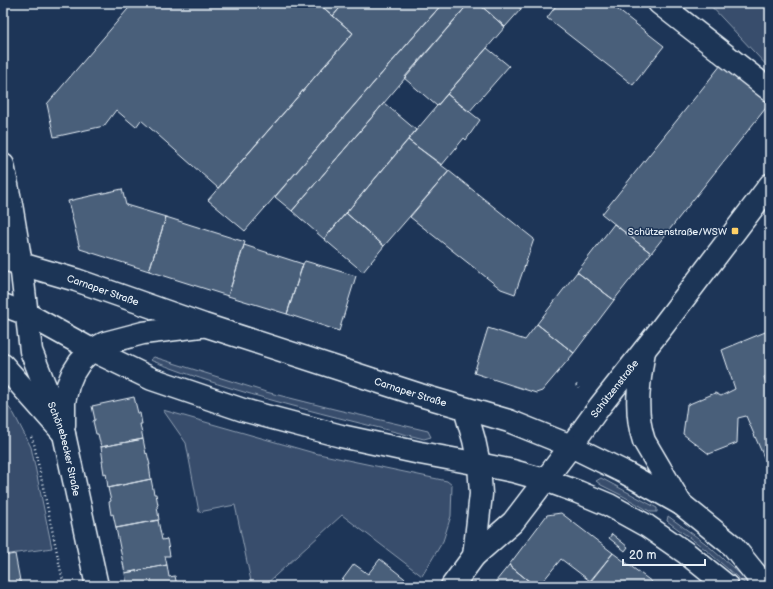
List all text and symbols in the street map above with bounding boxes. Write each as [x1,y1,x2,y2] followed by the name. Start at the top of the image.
[628,226,727,238] place label: Schützenstraße/WSW
[730,226,740,236] marker: Schützenstraße/WSW
[65,273,140,309] street label: Carnaper Straße
[589,357,641,420] street label: Schützenstraße
[372,376,448,409] street label: Carnaper Straße
[45,400,82,497] street label: Schönebecker Straße
[623,541,705,567] scale bar
[629,548,656,563] text: 20 m

